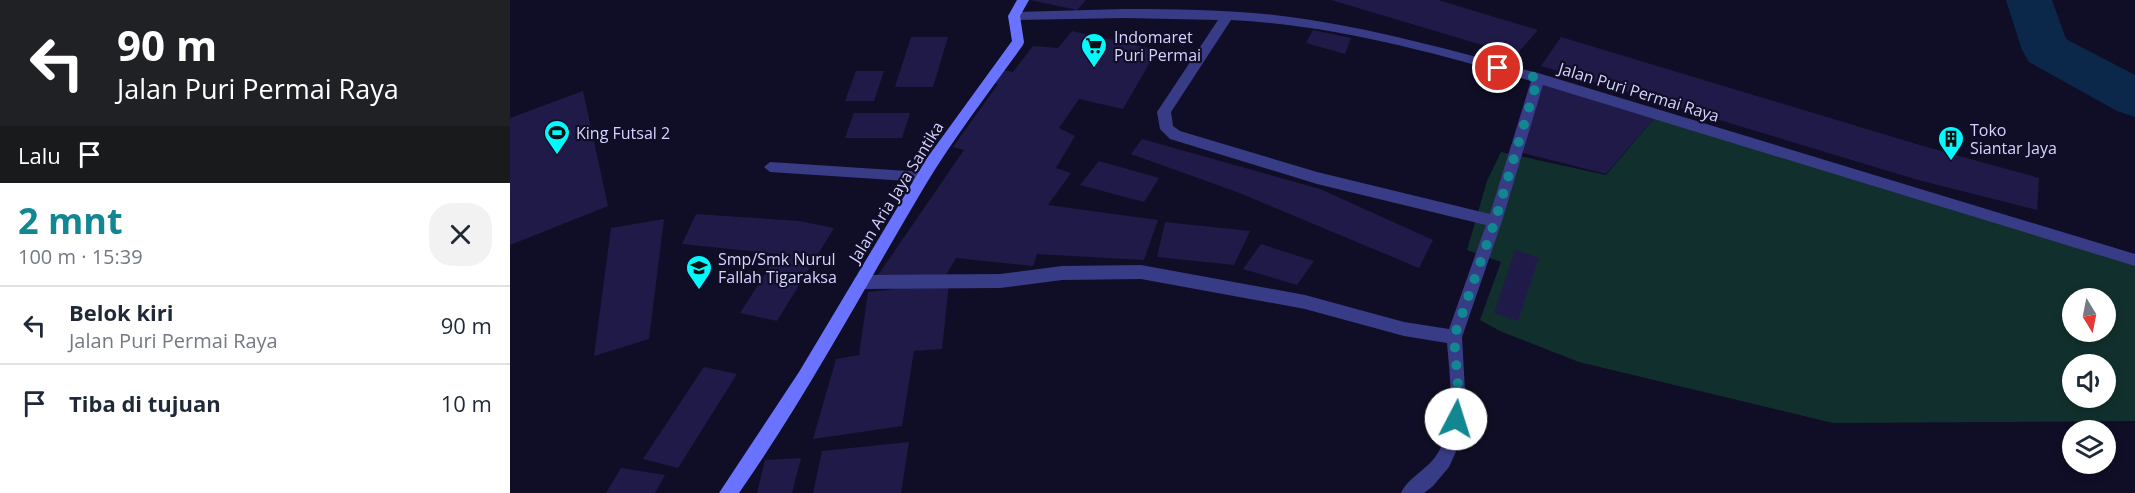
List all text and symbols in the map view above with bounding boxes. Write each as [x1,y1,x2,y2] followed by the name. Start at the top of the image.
[117,16,217,73] text: 90 m
[18,24,96,102] icon: left
[1114,26,1201,66] place label: Indomaret Puri Permai
[1079,31,1109,69] supermarket icon: Indomaret Puri Permai
[1472,42,1523,93] pin
[1481,51,1514,84] icon: arrive
[1554,56,1722,127] street label: Jalan Puri Permai Raya
[117,70,399,107] text: Jalan Puri Permai Raya
[843,117,948,268] street label: Jalan Aria Jaya Santika
[542,118,572,156] sports icon: King Futsal 2
[1970,119,2057,159] place label: Toko Siantar Jaya
[576,122,670,144] place label: King Futsal 2
[1936,124,1966,162] building icon: Toko Siantar Jaya
[73,138,106,171] icon: arrive
[18,140,61,170] text: Lalu
[18,196,123,245] text: 2 mnt
[429,203,492,266] button: close
[18,243,143,270] text: 100 m · 15:39
[718,248,837,288] place label: Smp/Smk Nurul Fallah Tigaraksa
[684,253,714,291] school or university icon: Smp/Smk Nurul Fallah Tigaraksa
[2062,288,2116,342] north arrow
[2062,288,2116,474] map controls
[69,297,174,327] text: Belok kiri
[18,309,51,342] icon: left
[441,310,492,340] text: 90 m
[69,327,278,354] text: Jalan Puri Permai Raya
[2062,354,2116,408] button: sound
[18,387,51,420] icon: arrive
[1424,387,1488,451] position arrow
[69,388,221,418] text: Tiba di tujuan
[441,388,492,418] text: 10 m
[2062,420,2116,474] button: layers

